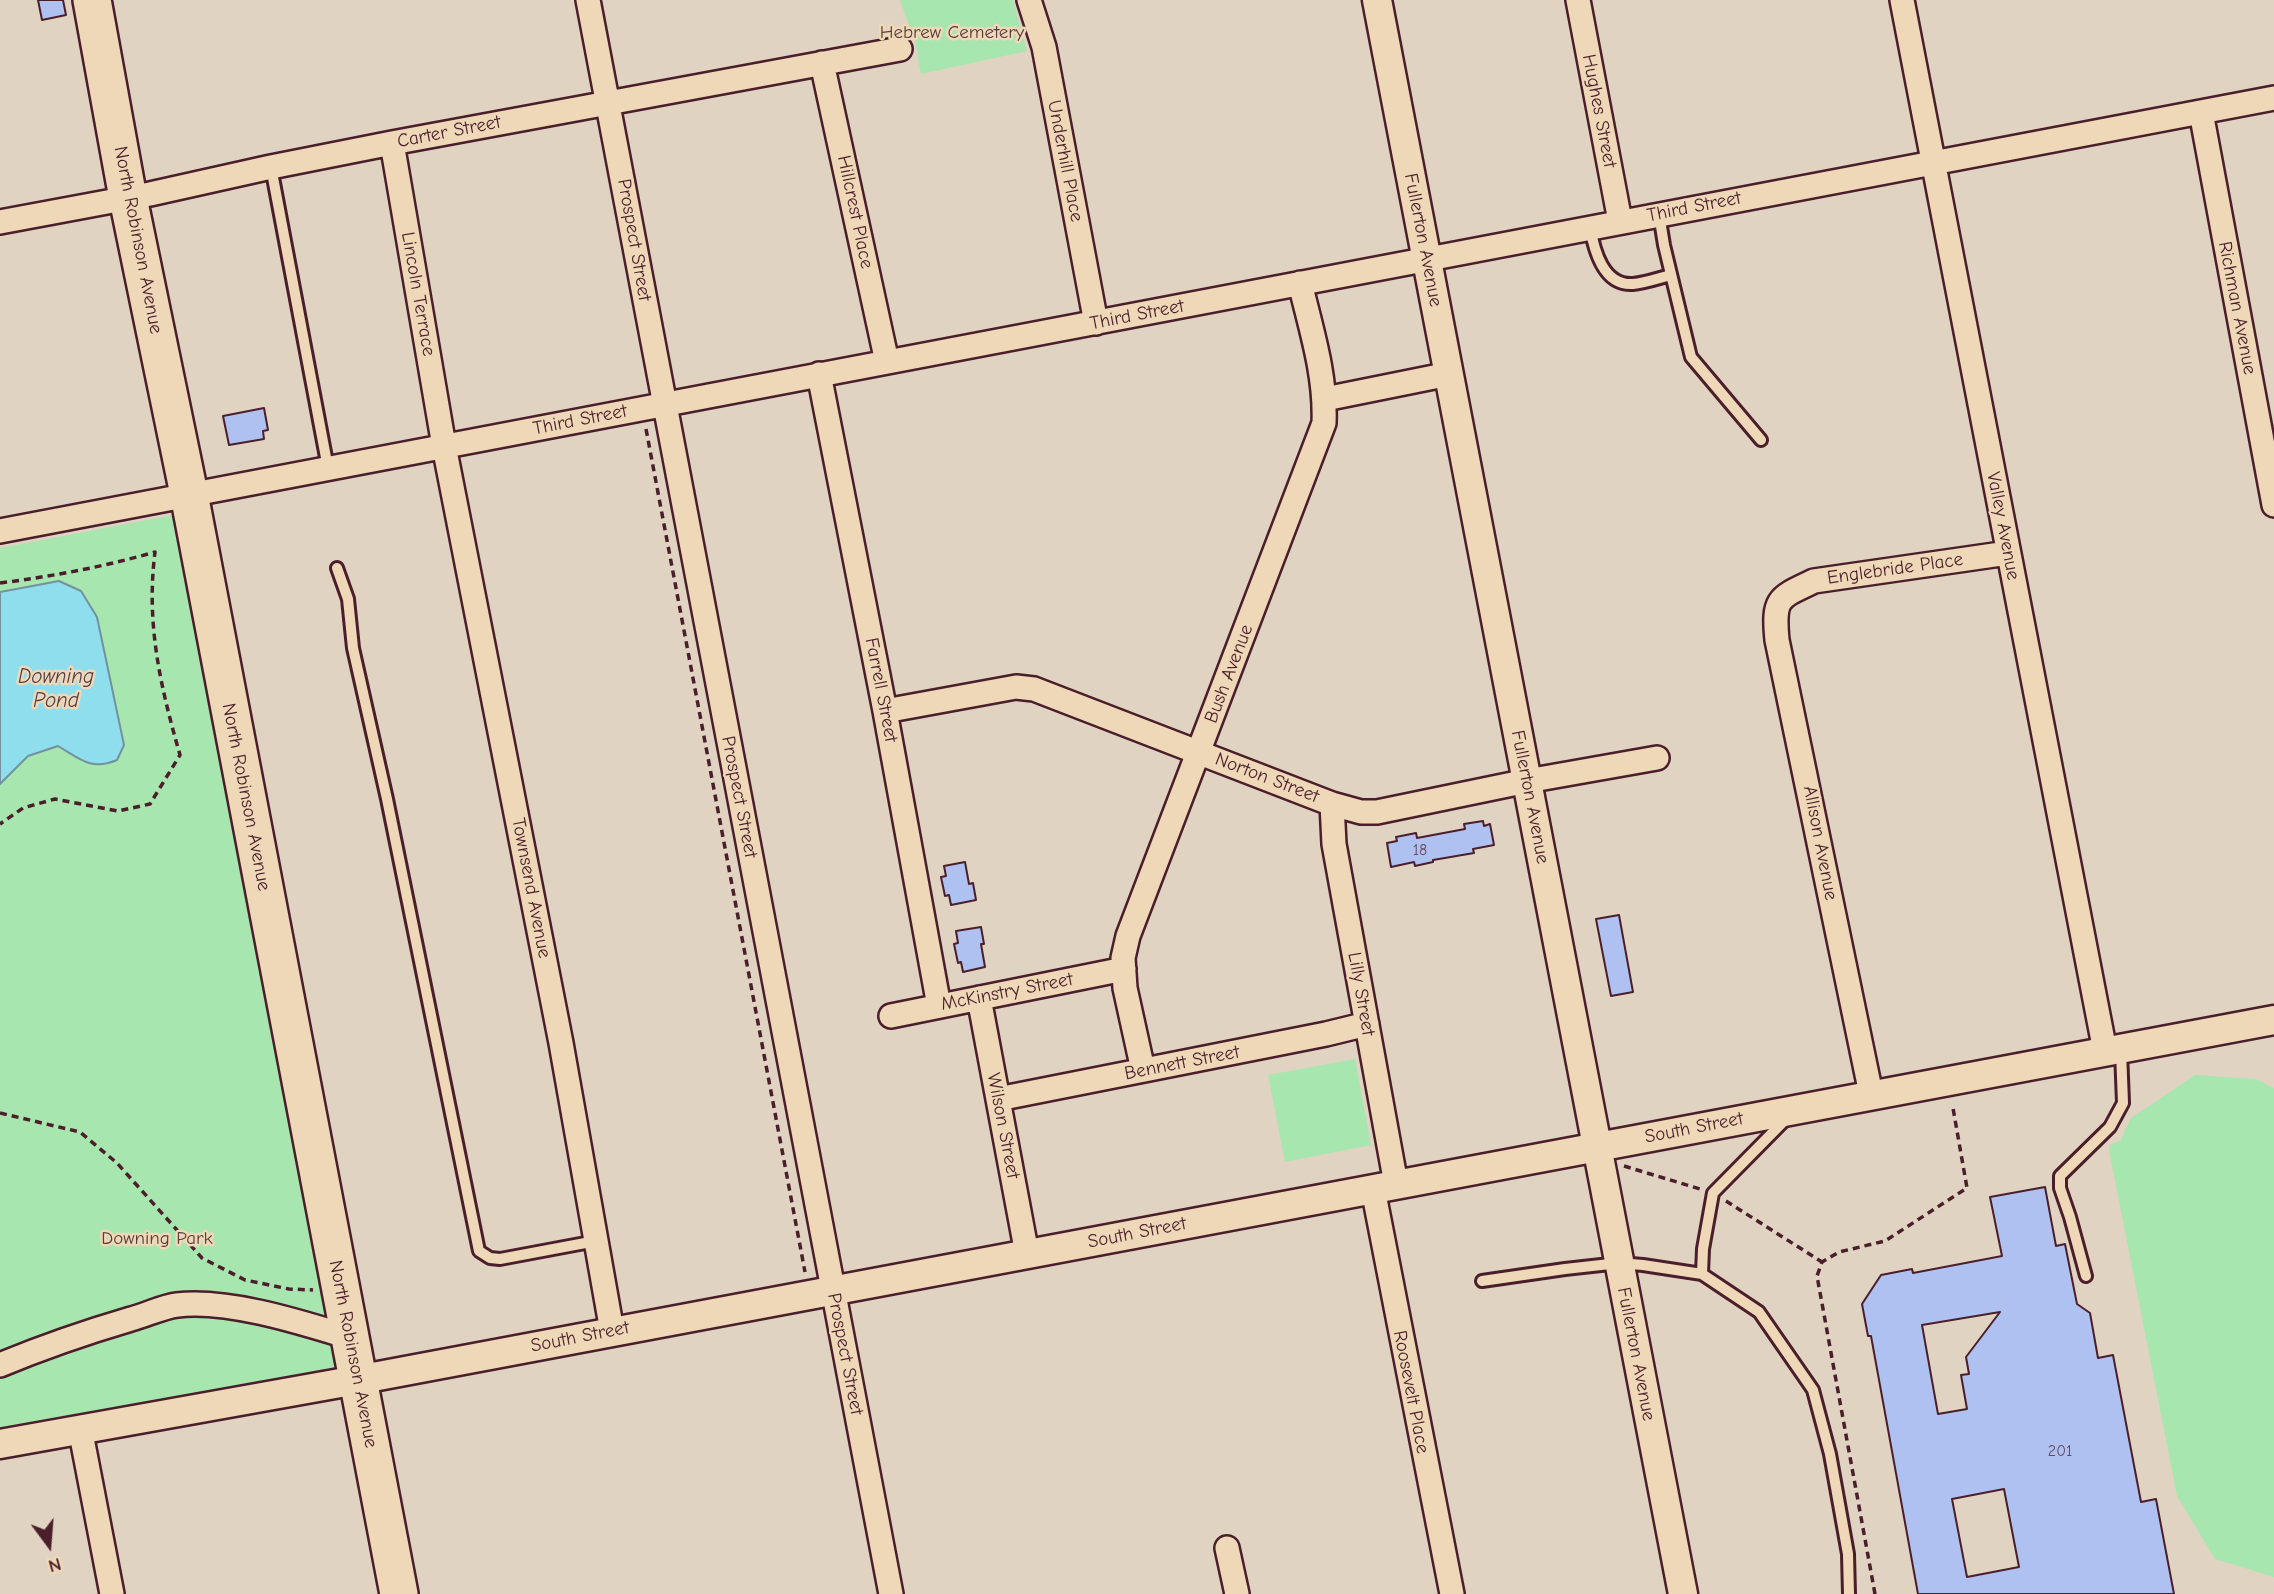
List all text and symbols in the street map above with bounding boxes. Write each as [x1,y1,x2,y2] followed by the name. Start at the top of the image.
[880,22,1024,44] park label: Hebrew Cemetery
[1577,52,1621,170] street label: Hughes Street
[1042,98,1088,224] street label: Underhill Place
[395,111,503,153] street label: Carter Street
[109,144,167,336] street label: North Robinson Avenue
[832,153,878,271] street label: Hillcrest Place
[1399,171,1447,309] street label: Fullerton Avenue
[612,177,656,303] street label: Prospect Street
[1645,187,1743,227] street label: Third Street
[396,230,440,358] street label: Lincoln Terrace
[2213,239,2261,377] street label: Richman Avenue
[1088,295,1186,335] street label: Third Street
[531,400,629,440] street label: Third Street
[1981,470,2025,582] street label: Valley Avenue
[1826,548,1964,590] street label: Englebride Place
[1200,621,1258,727] street label: Bush Avenue
[860,636,902,744] street label: Farrell Street
[18,664,94,714] water label: Downing Pond
[217,701,275,893] street label: North Robinson Avenue
[1506,728,1554,866] street label: Fullerton Avenue
[716,734,762,860] street label: Prospect Street
[1212,748,1322,808] street label: Norton Street
[1798,784,1842,902] street label: Allison Avenue
[506,816,556,960] street label: Townsend Avenue
[1413,840,1427,860] house number: 18
[1342,950,1380,1038] street label: Lilly Street
[939,968,1075,1016] street label: McKinstry Street
[1123,1041,1241,1085] street label: Bennett Street
[982,1071,1024,1181] street label: Wilson Street
[1643,1107,1745,1149] street label: South Street
[1086,1212,1188,1254] street label: South Street
[101,1228,213,1250] park label: Downing Park
[324,1258,382,1450] street label: North Robinson Avenue
[1612,1285,1660,1423] street label: Fullerton Avenue
[822,1291,868,1417] street label: Prospect Street
[529,1316,631,1358] street label: South Street
[1388,1329,1434,1455] street label: Roosevelt Place
[2048,1441,2072,1461] house number: 201
[14,1510,84,1580] north arrow
[46,1553,64,1577] text: N

